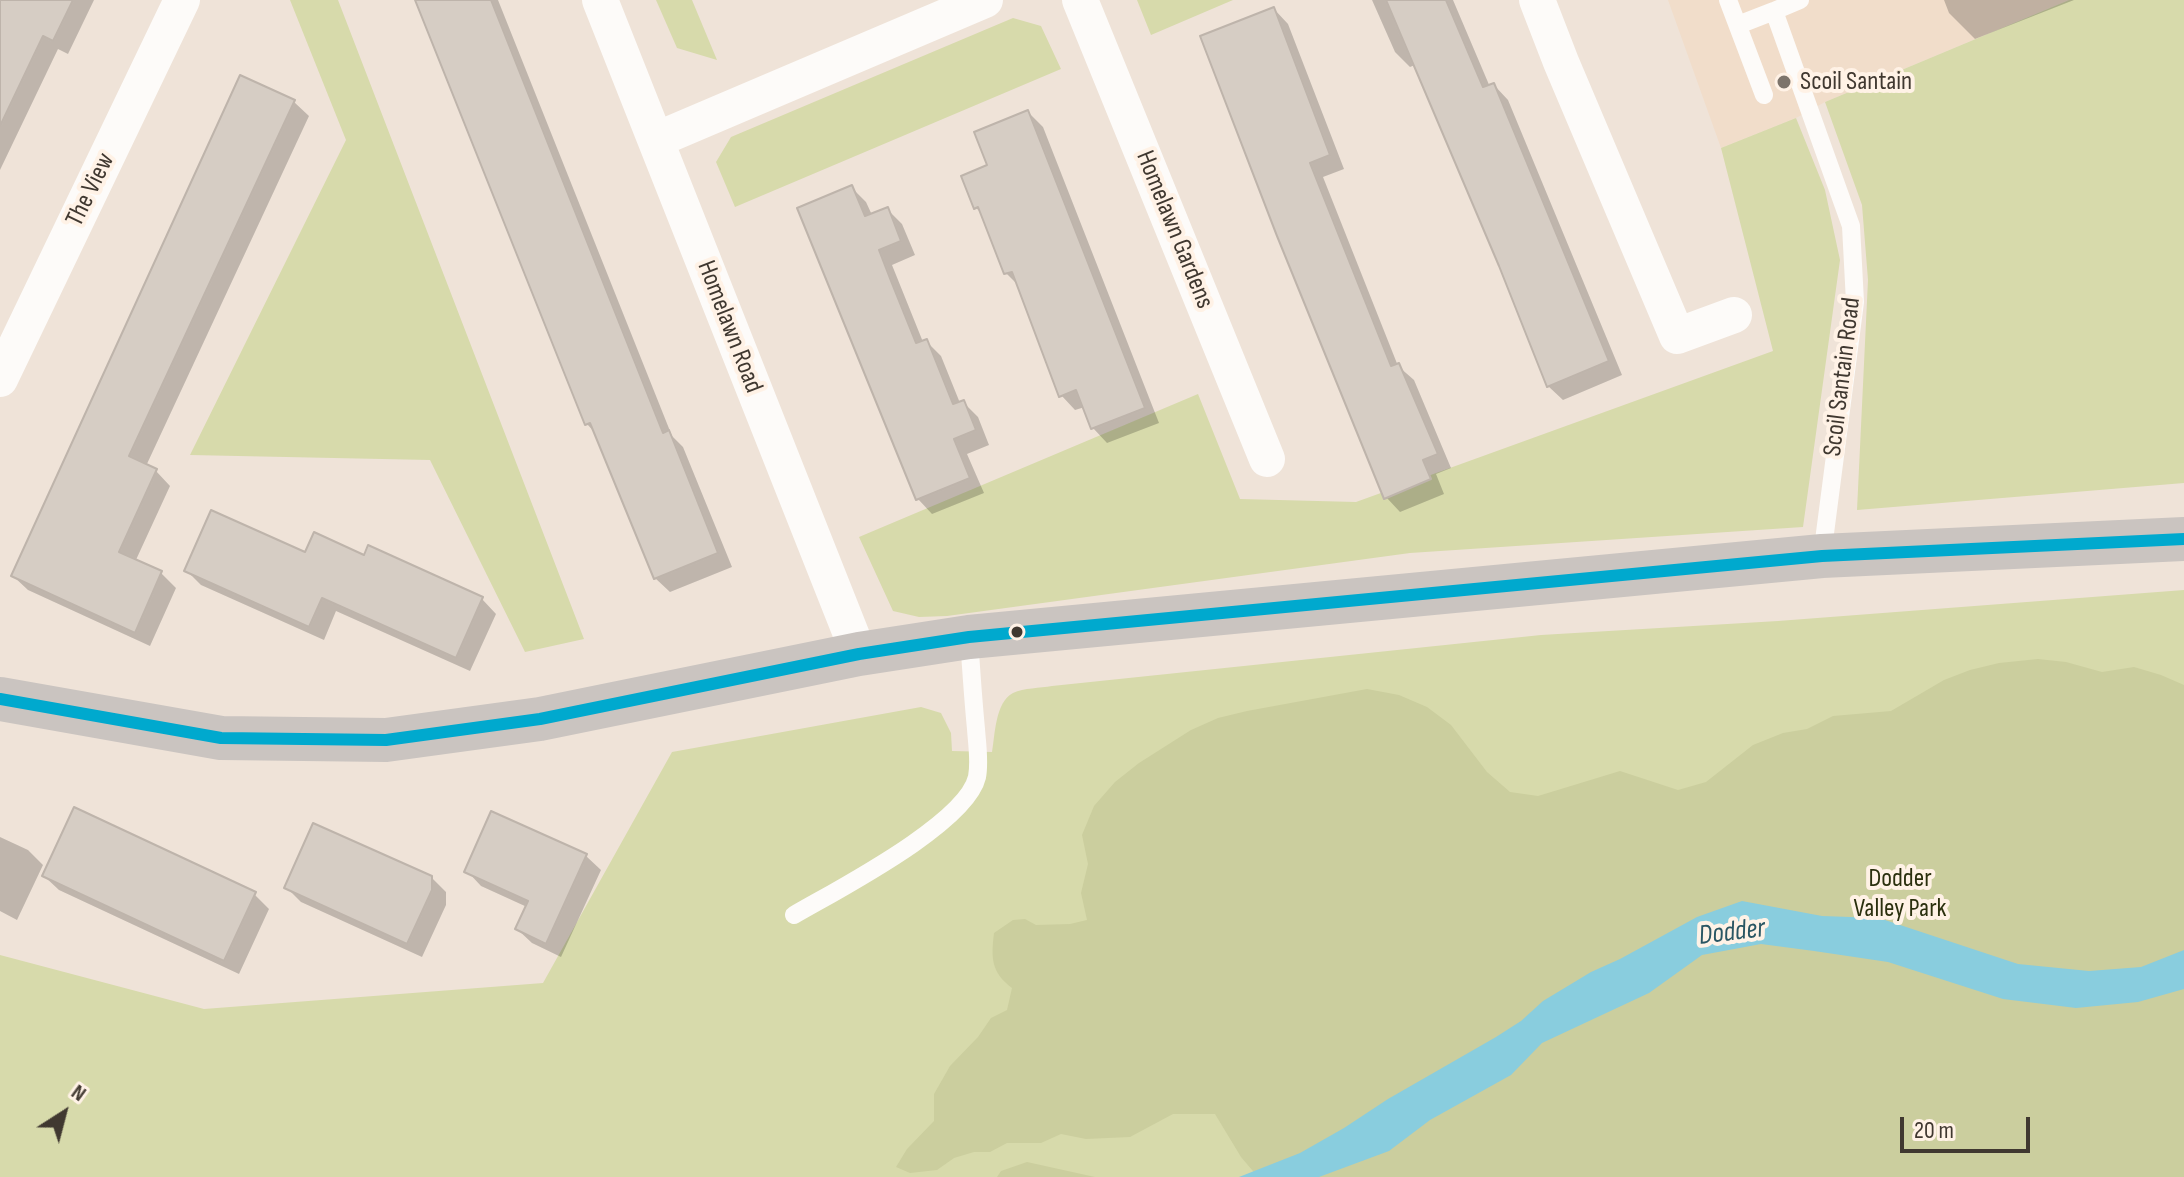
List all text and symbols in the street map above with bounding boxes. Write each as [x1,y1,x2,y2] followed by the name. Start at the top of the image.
[1800,66,1912,98] place label: Scoil Santain
[1775,73,1793,91] marker: Scoil Santain
[1128,147,1220,313] street label: Homelawn Gardens
[60,148,122,232] street label: The View
[690,257,768,397] street label: Homelawn Road
[1818,296,1868,458] street label: Scoil Santain Road
[1009,624,1025,640] unlabelled marker
[1853,863,1947,924] park label: Dodder Valley Park
[1697,912,1767,954] water label: Dodder
[24,1073,104,1153] north arrow
[66,1079,91,1108] text: N
[1904,1101,2034,1151] scale bar
[1914,1116,1954,1145] text: 20 m

